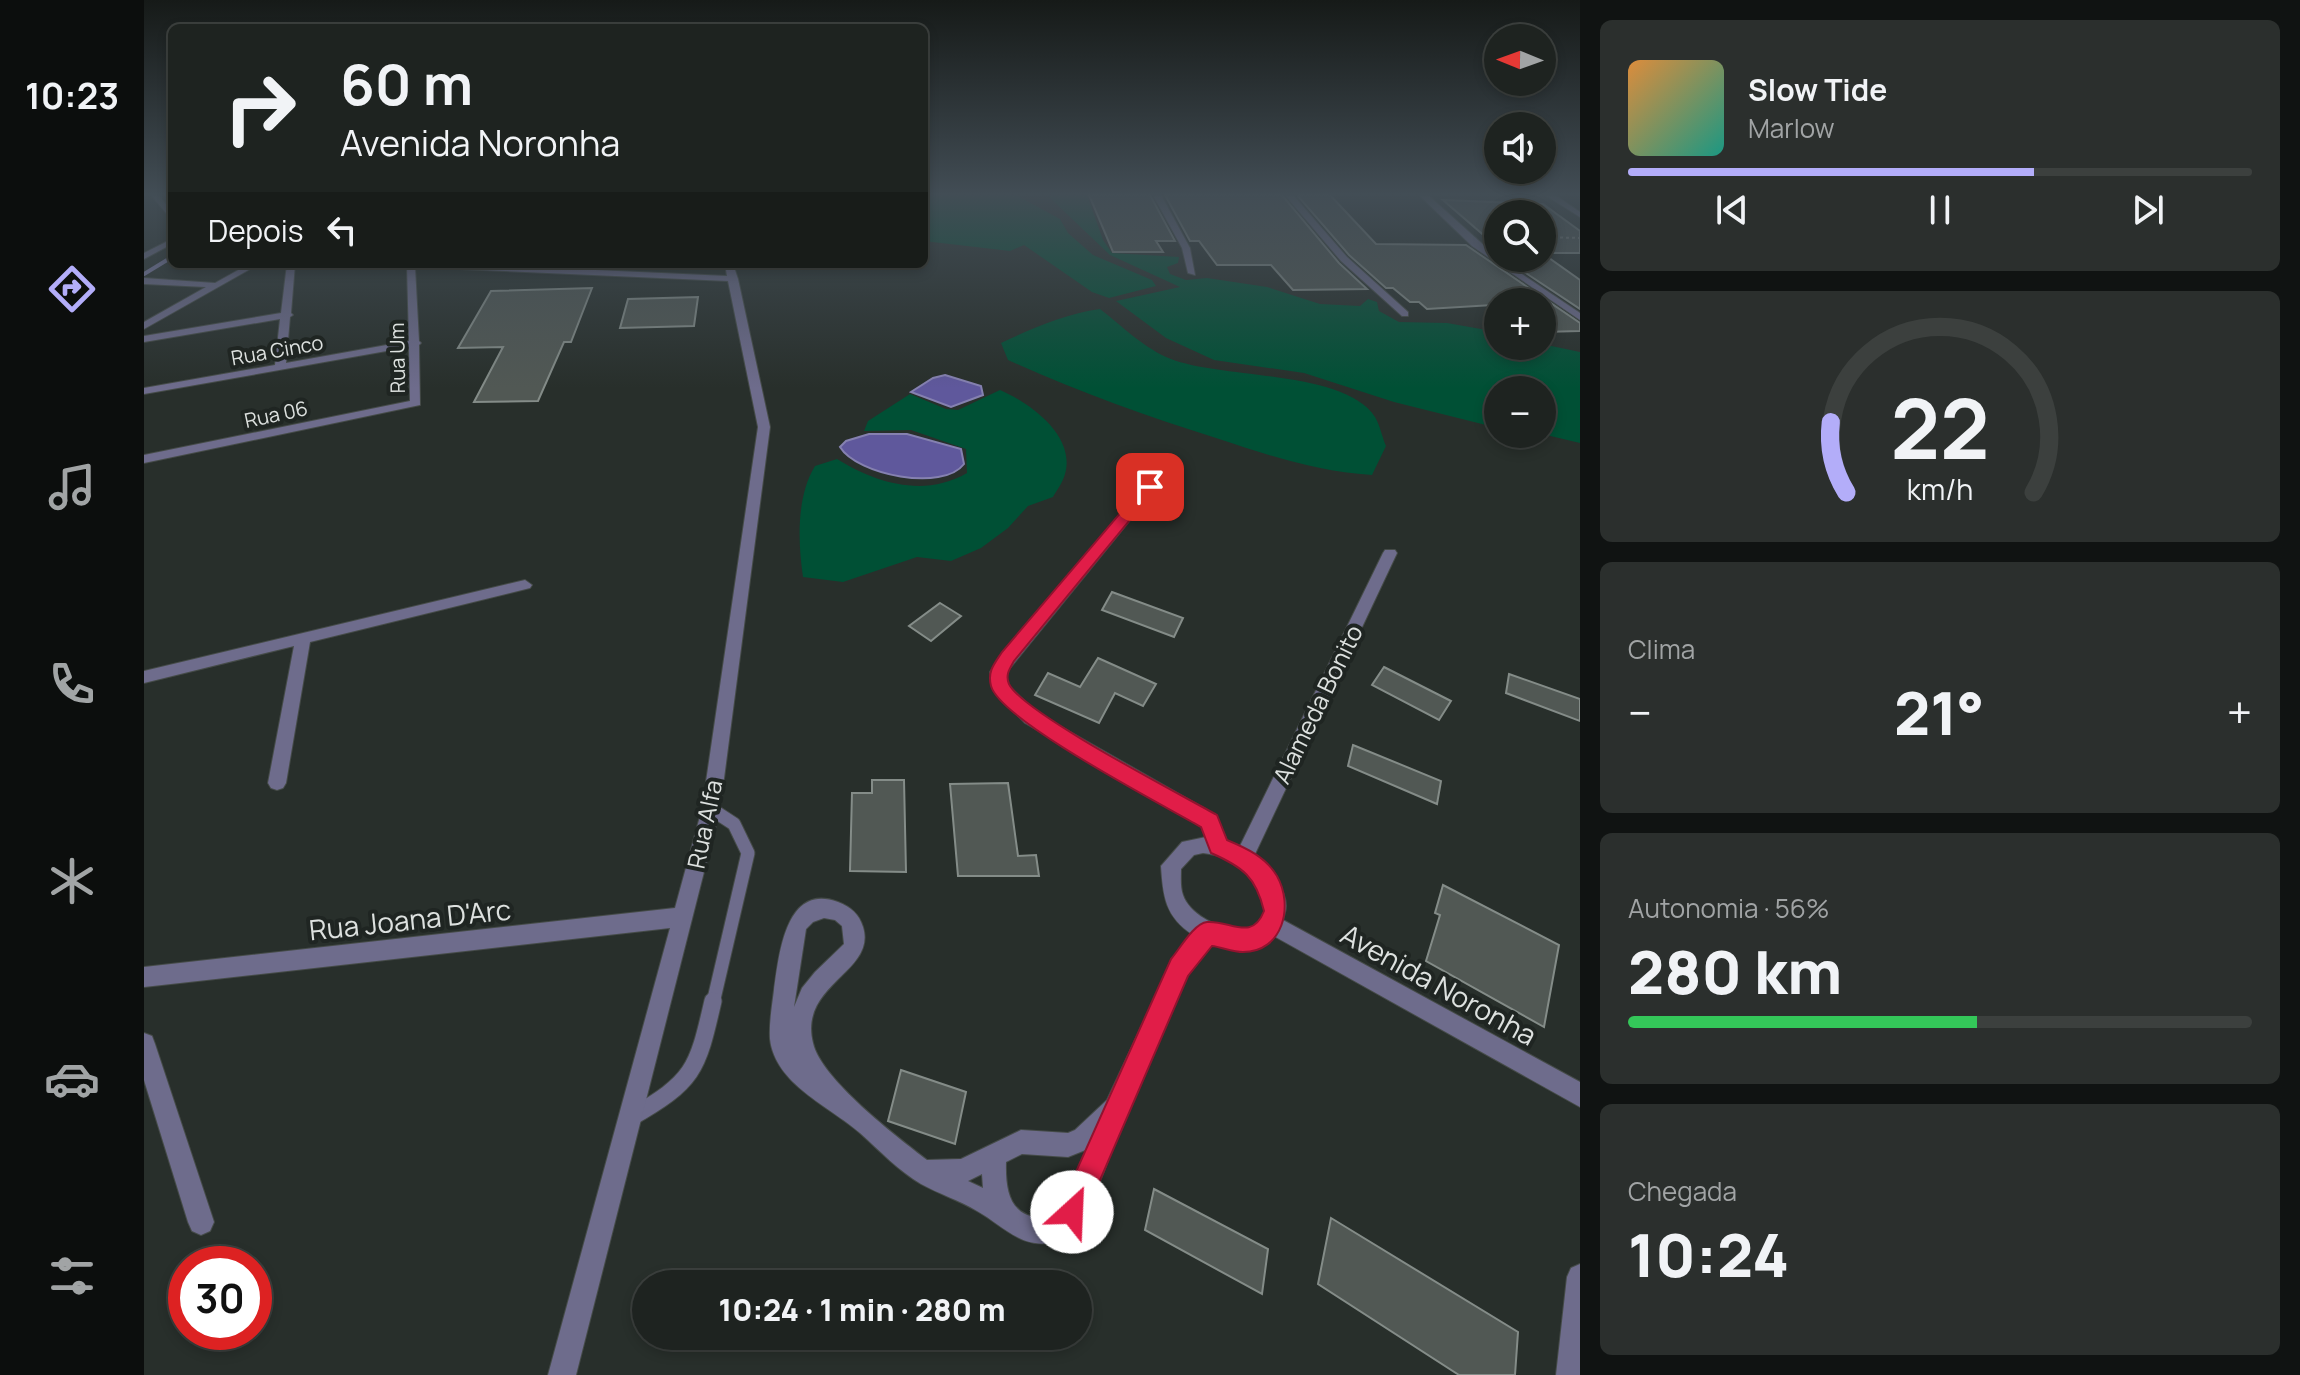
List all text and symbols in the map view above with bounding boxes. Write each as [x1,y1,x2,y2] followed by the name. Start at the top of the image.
[1484,24,1556,96] north arrow
[1484,24,1556,448] map controls
[340,45,473,122] text: 60 m
[208,56,312,160] icon: right
[1748,69,1887,110] text: Slow Tide
[25,71,119,120] text: 10:23
[1748,110,1835,146] text: Marlow
[1484,112,1556,184] button: sound
[340,118,620,167] text: Avenida Noronha
[1710,188,1754,232] icon: previous
[1918,188,1962,232] icon: pause
[2126,188,2170,232] icon: next
[1484,200,1556,272] button: search
[320,208,364,252] icon: left
[208,210,304,251] text: Depois
[44,261,100,317] icon: directions
[1484,288,1556,360] button: +
[383,322,411,394] street label: Rua Um
[229,329,325,371] street label: Rua Cinco
[1890,369,1990,483] text: 22
[1484,376,1556,448] button: −
[242,394,310,434] street label: Rua 06
[1116,453,1184,521] pin
[44,459,100,515] icon: music
[1128,465,1172,509] icon: arrive
[1907,470,1973,509] text: km/h
[1264,619,1370,789] street label: Alameda Bonito
[1628,631,1695,667] text: Clima
[44,656,100,712] icon: phone
[1894,671,1984,753] text: 21°
[1628,682,1652,742] text: −
[2227,682,2252,742] text: +
[679,777,729,871] street label: Rua Alfa
[44,853,100,909] icon: climate
[307,890,513,948] street label: Rua Joana D'Arc
[1628,890,1829,926] text: Autonomia · 56%
[1334,915,1544,1053] street label: Avenida Noronha
[1628,930,1842,1012] text: 280 km
[44,1051,100,1107] icon: car
[1030,1170,1114,1254] position arrow
[1628,1173,1737,1209] text: Chegada
[1628,1213,1789,1295] text: 10:24
[168,1246,272,1350] speed limit sign: 30
[44,1248,100,1304] icon: filters
[719,1289,1005,1330] text: 10:24 · 1 min · 280 m

